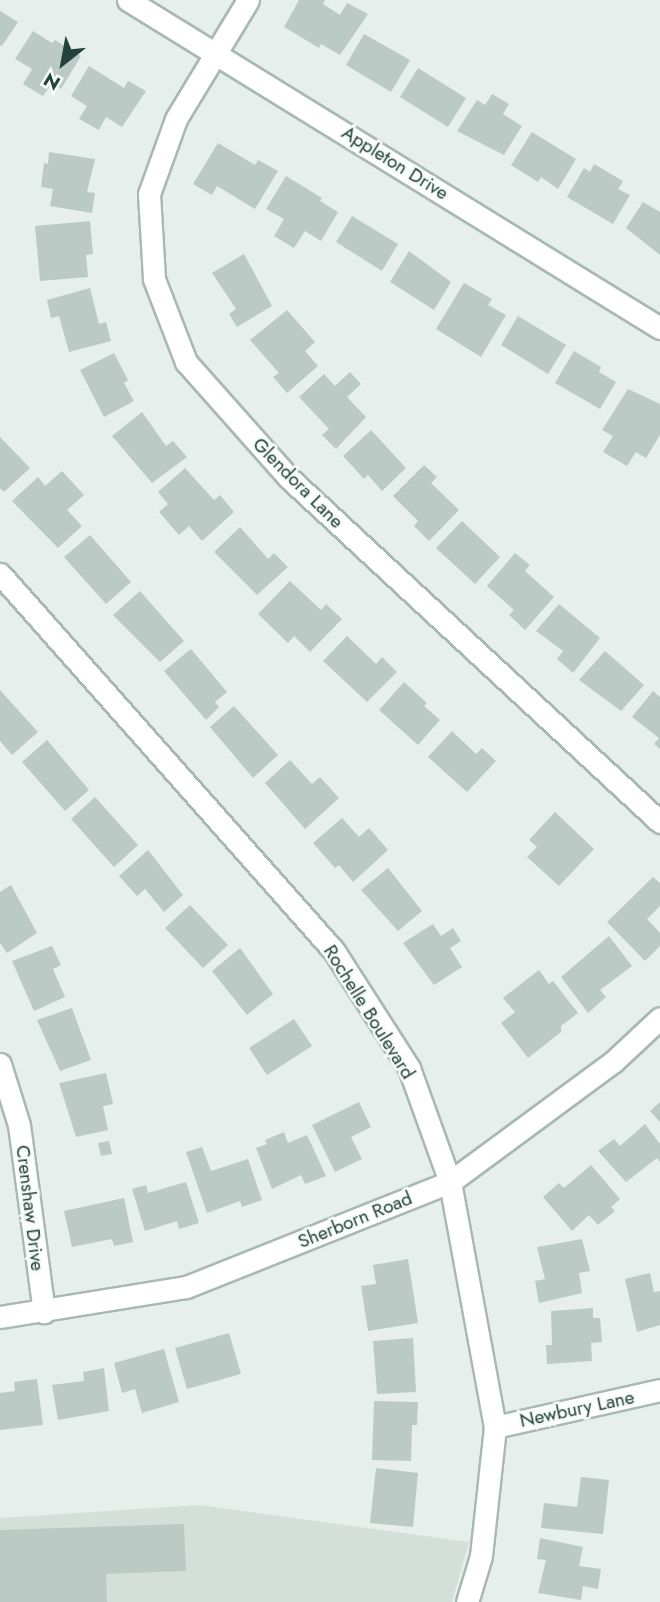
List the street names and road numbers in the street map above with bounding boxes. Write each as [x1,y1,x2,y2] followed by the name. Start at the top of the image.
[338,121,452,205] street label: Appleton Drive
[248,433,348,533] street label: Glendora Lane
[319,941,419,1083] street label: Rochelle Boulevard
[11,1144,49,1272] street label: Crenshaw Drive
[295,1187,415,1253] street label: Sherborn Road
[518,1386,636,1432] street label: Newbury Lane

